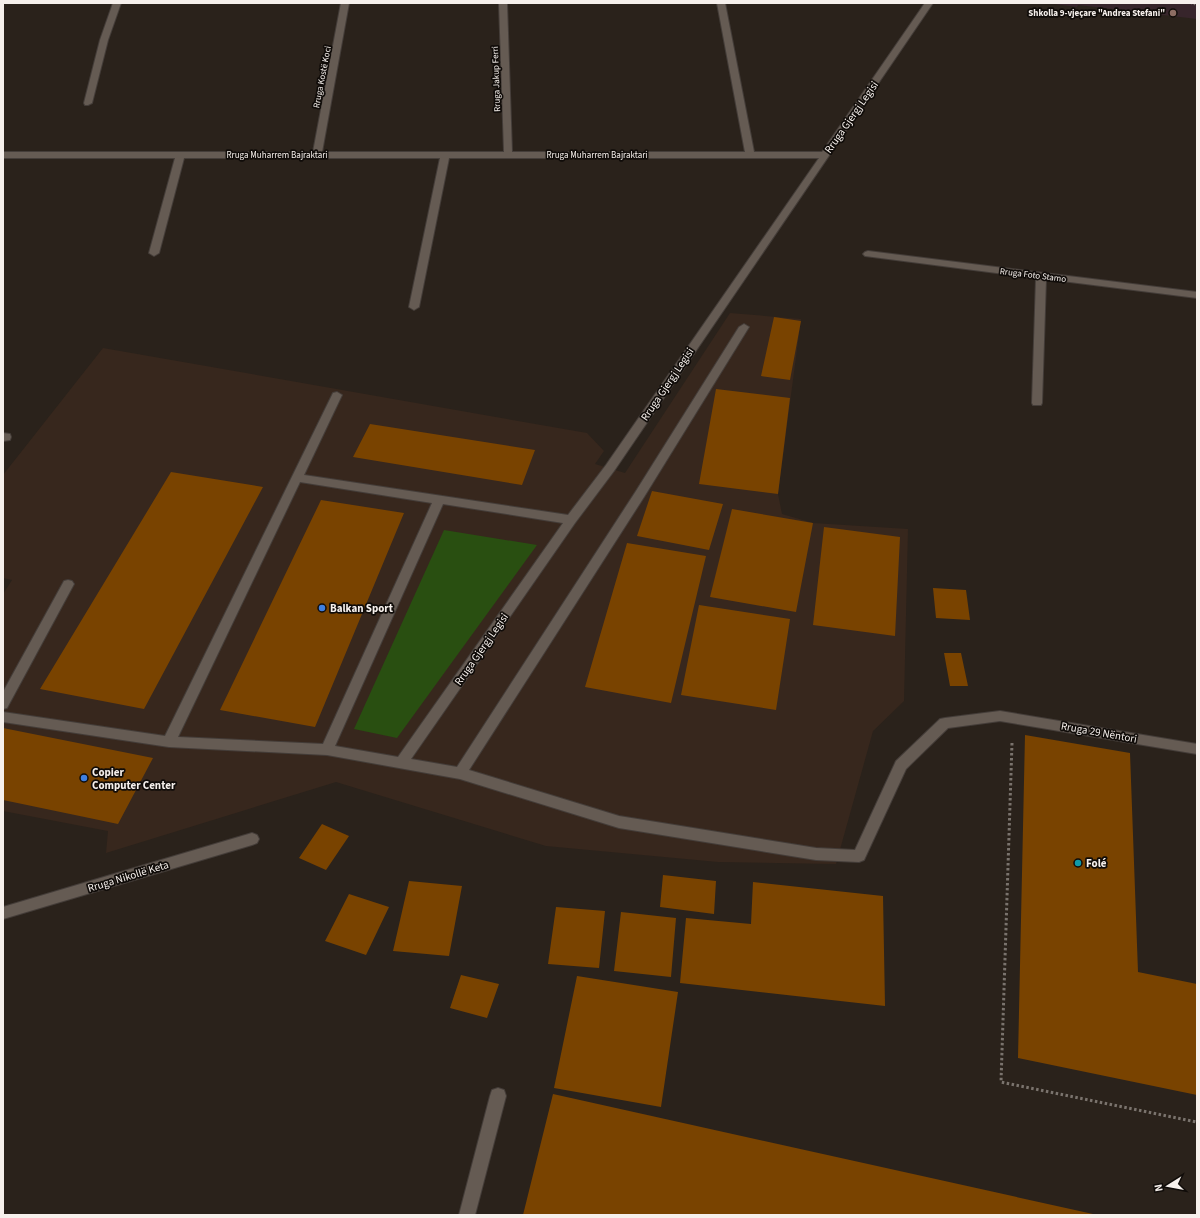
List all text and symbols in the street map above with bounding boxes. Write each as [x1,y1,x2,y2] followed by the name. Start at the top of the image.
[1028,7,1165,20] place label: Shkolla 9-vjeçare "Andrea Stefani"
[1168,8,1178,18] marker: Shkolla 9-vjeçare "Andrea Stefani"
[310,45,335,109] street label: Rruga Kostë Koci
[489,46,504,112] street label: Rruga Jakup Ferri
[821,78,882,156] street label: Rruga Gjergj Legisi
[226,149,328,162] street label: Rruga Muharrem Bajraktari
[546,149,648,162] street label: Rruga Muharrem Bajraktari
[999,265,1067,286] street label: Rruga Foto Stamo
[637,345,697,424] street label: Rruga Gjergj Legisi
[330,601,394,616] place label: Balkan Sport
[317,603,327,613] marker: Balkan Sport
[451,610,512,688] street label: Rruga Gjergj Legisi
[1060,718,1138,747] street label: Rruga 29 Nëntori
[92,765,176,793] place label: Copier Computer Center
[79,773,89,783] marker: Copier Computer Center
[1086,856,1107,871] place label: Folé
[86,857,171,896] street label: Rruga Nikollë Keta
[1073,858,1083,868] marker: Folé
[1148,1166,1188,1206] north arrow
[1151,1183,1167,1193] text: N

